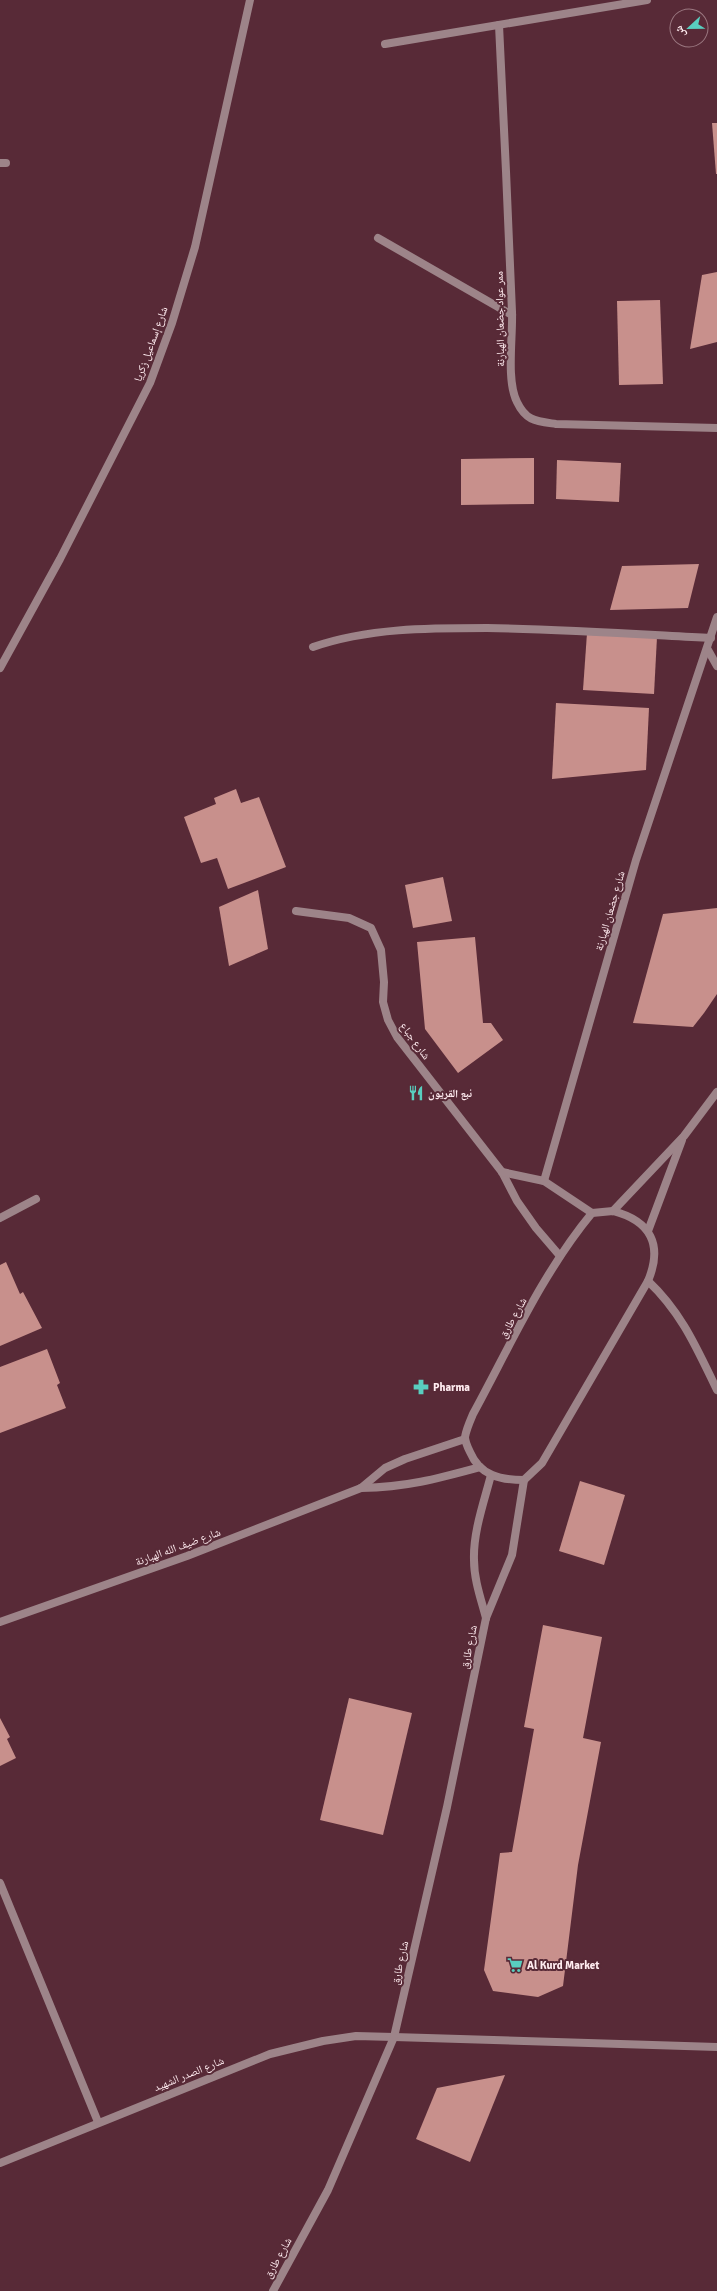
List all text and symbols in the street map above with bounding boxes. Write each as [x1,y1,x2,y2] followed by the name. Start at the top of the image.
[669,8,709,48] north arrow
[672,23,689,39] text: ش
[493,271,507,367] street label: ممر عواد جضعان الهبارنة
[131,305,171,383] street label: شارع إسماعيل زكريا
[592,870,628,952] street label: شارع جضعان الهبارنة
[397,1020,433,1062] street label: شارع جباع
[407,1084,425,1102] restaurant icon: نبع القريون
[428,1087,472,1101] place label: نبع القريون
[496,1295,530,1341] street label: شارع طارق
[412,1378,430,1396] pharmacy icon: Pharma
[433,1381,470,1394] place label: Pharma
[134,1526,222,1568] street label: شارع ضيف الله الهبارنة
[458,1624,480,1670] street label: شارع طارق
[389,1940,411,1986] street label: شارع طارق
[506,1956,524,1974] supermarket icon: Al Kurd Market
[527,1959,599,1972] place label: Al Kurd Market
[152,2054,226,2094] street label: شارع الصدر الشهيد
[261,2235,295,2281] street label: شارع طارق

